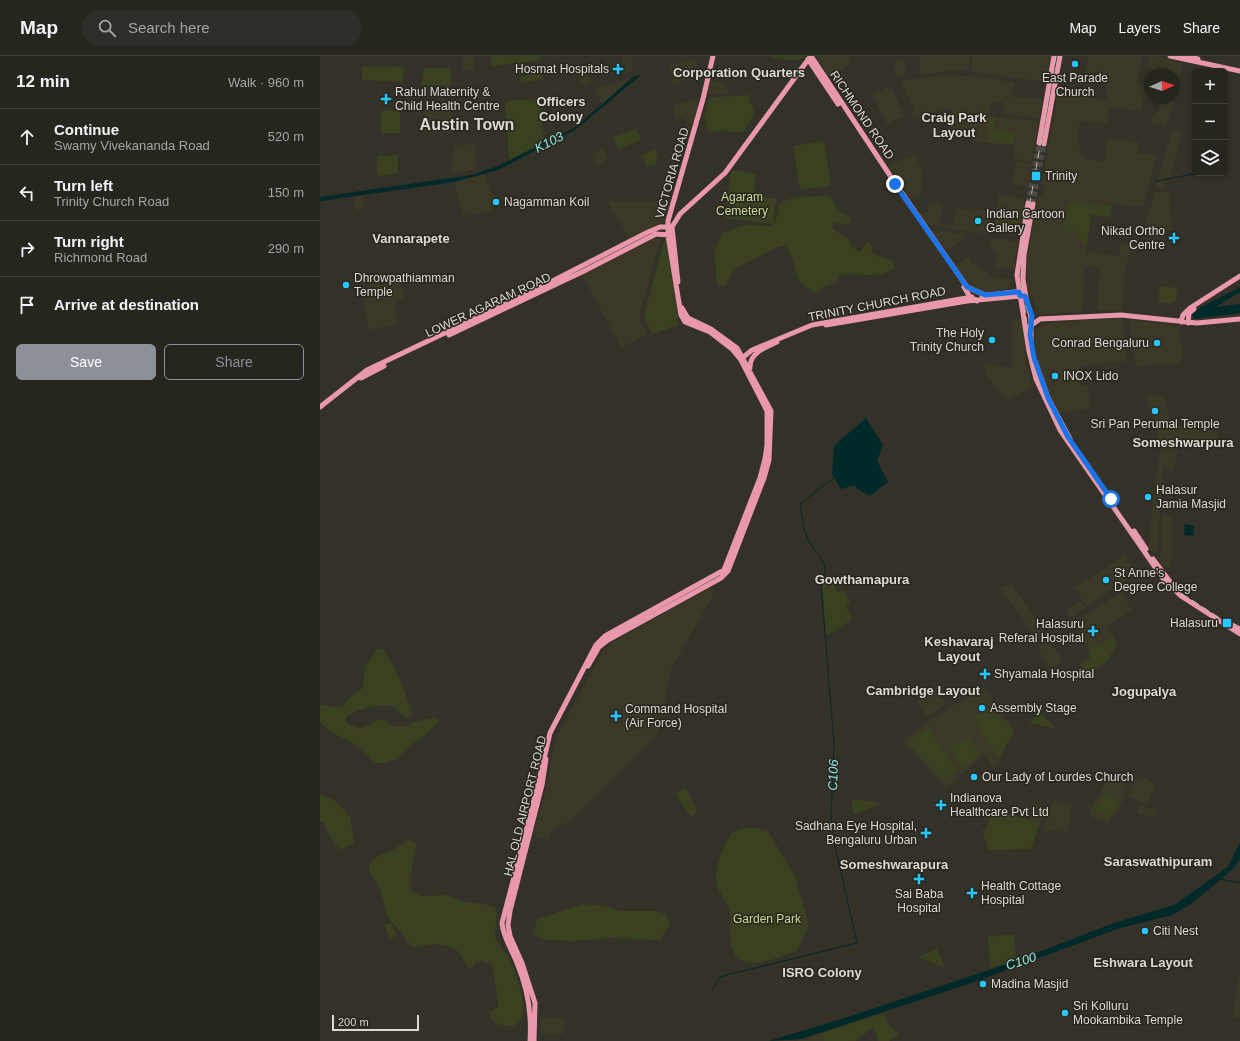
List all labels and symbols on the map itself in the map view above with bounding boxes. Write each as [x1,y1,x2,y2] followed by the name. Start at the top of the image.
[1070,59,1080,69] marker: East Parade Church
[515,62,609,76] place label: Hosmat Hospitals
[612,63,624,75] marker: Hosmat Hospitals
[673,65,805,80] district label: Corporation Quarters
[827,68,897,162] street label: RICHMOND ROAD
[1144,68,1180,104] north arrow
[1042,71,1108,99] place label: East Parade Church
[395,85,500,113] place label: Rahul Maternity & Child Health Centre
[380,93,392,105] marker: Rahul Maternity & Child Health Centre
[536,94,586,124] district label: Officers Colony
[921,110,987,140] district label: Craig Park Layout
[420,116,514,133] district label: Austin Town
[652,126,692,220] street label: VICTORIA ROAD
[532,128,567,156] water label: K103
[1045,169,1077,183] place label: Trinity
[1030,170,1042,182] marker: Trinity
[886,175,904,193] route end
[716,190,768,218] park label: Agaram Cemetery
[504,195,589,209] place label: Nagamman Koil
[491,197,501,207] marker: Nagamman Koil
[986,207,1065,235] place label: Indian Cartoon Gallery
[973,216,983,226] marker: Indian Cartoon Gallery
[1101,224,1165,252] place label: Nikad Ortho Centre
[372,231,450,246] district label: Vannarapete
[1168,232,1180,244] marker: Nikad Ortho Centre
[423,270,553,340] street label: LOWER AGARAM ROAD
[354,271,455,299] place label: Dhrowpathiamman Temple
[341,280,351,290] marker: Dhrowpathiamman Temple
[807,284,947,324] street label: TRINITY CHURCH ROAD
[910,326,984,354] place label: The Holy Trinity Church
[987,335,997,345] marker: The Holy Trinity Church
[1052,336,1149,350] place label: Conrad Bengaluru
[1152,338,1162,348] marker: Conrad Bengaluru
[1063,369,1119,383] place label: INOX Lido
[1050,371,1060,381] marker: INOX Lido
[1150,406,1160,416] marker: Sri Pan Perumal Temple
[1090,417,1220,431] place label: Sri Pan Perumal Temple
[1132,435,1234,450] district label: Someshwarpura
[1156,483,1226,511] place label: Halasur Jamia Masjid
[1102,490,1120,508] route start
[1143,492,1153,502] marker: Halasur Jamia Masjid
[1114,566,1198,594] place label: St Anne's Degree College
[815,572,910,587] district label: Gowthamapura
[1101,575,1111,585] marker: St Anne's Degree College
[1170,616,1218,630] place label: Halasuru
[999,617,1084,645] place label: Halasuru Referal Hospital
[1221,617,1233,629] marker: Halasuru
[1087,625,1099,637] marker: Halasuru Referal Hospital
[924,634,994,664] district label: Keshavaraj Layout
[994,667,1094,681] place label: Shyamala Hospital
[979,668,991,680] marker: Shyamala Hospital
[866,683,981,698] district label: Cambridge Layout
[1112,684,1177,699] district label: Jogupalya
[990,701,1077,715] place label: Assembly Stage
[625,702,727,730] place label: Command Hospital (Air Force)
[977,703,987,713] marker: Assembly Stage
[610,710,622,722] marker: Command Hospital (Air Force)
[501,734,549,878] street label: HAL OLD AIRPORT ROAD
[825,758,841,791] water label: C106
[982,770,1133,784] place label: Our Lady of Lourdes Church
[969,772,979,782] marker: Our Lady of Lourdes Church
[950,791,1049,819] place label: Indianova Healthcare Pvt Ltd
[935,799,947,811] marker: Indianova Healthcare Pvt Ltd
[795,819,917,847] place label: Sadhana Eye Hospital, Bengaluru Urban
[920,827,932,839] marker: Sadhana Eye Hospital, Bengaluru Urban
[1104,854,1212,869] district label: Saraswathipuram
[840,857,949,872] district label: Someshwarapura
[913,873,925,885] marker: Sai Baba Hospital
[981,879,1061,907] place label: Health Cottage Hospital
[895,887,944,915] place label: Sai Baba Hospital
[966,887,978,899] marker: Health Cottage Hospital
[733,912,802,926] park label: Garden Park
[1153,924,1199,938] place label: Citi Nest
[1140,926,1150,936] marker: Citi Nest
[1004,949,1039,973] water label: C100
[1093,955,1194,970] district label: Eshwara Layout
[782,965,862,980] district label: ISRO Colony
[991,977,1068,991] place label: Madina Masjid
[978,979,988,989] marker: Madina Masjid
[1073,999,1183,1027] place label: Sri Kolluru Mookambika Temple
[1060,1008,1070,1018] marker: Sri Kolluru Mookambika Temple
[332,1013,419,1032] scale bar

